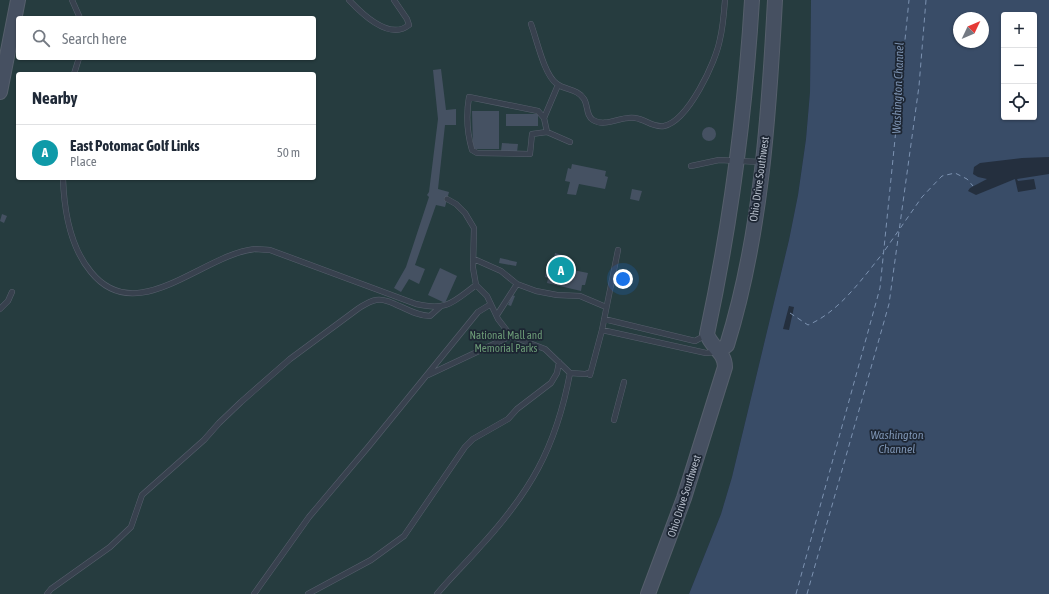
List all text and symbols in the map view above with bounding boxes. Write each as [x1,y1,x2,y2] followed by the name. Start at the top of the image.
[953,12,989,48] north arrow
[1001,12,1037,120] map controls
[1001,12,1037,48] button: +
[16,16,316,60] search box
[30,27,52,49] icon: search
[62,30,127,47] text: Search here
[889,42,907,134] water label: Washington Channel
[1001,48,1037,84] button: −
[1001,84,1037,120] button: locate
[32,88,78,108] text: Nearby
[747,136,771,222] street label: Ohio Drive Southwest
[70,137,199,154] text: East Potomac Golf Links
[42,145,48,160] text: A
[277,145,300,160] text: 50 m
[70,154,97,169] text: Place
[548,255,574,285] pin: A
[613,269,633,289] your location
[470,329,542,354] park label: National Mall and Memorial Parks
[870,428,924,456] water label: Washington Channel
[665,453,703,539] street label: Ohio Drive Southwest

